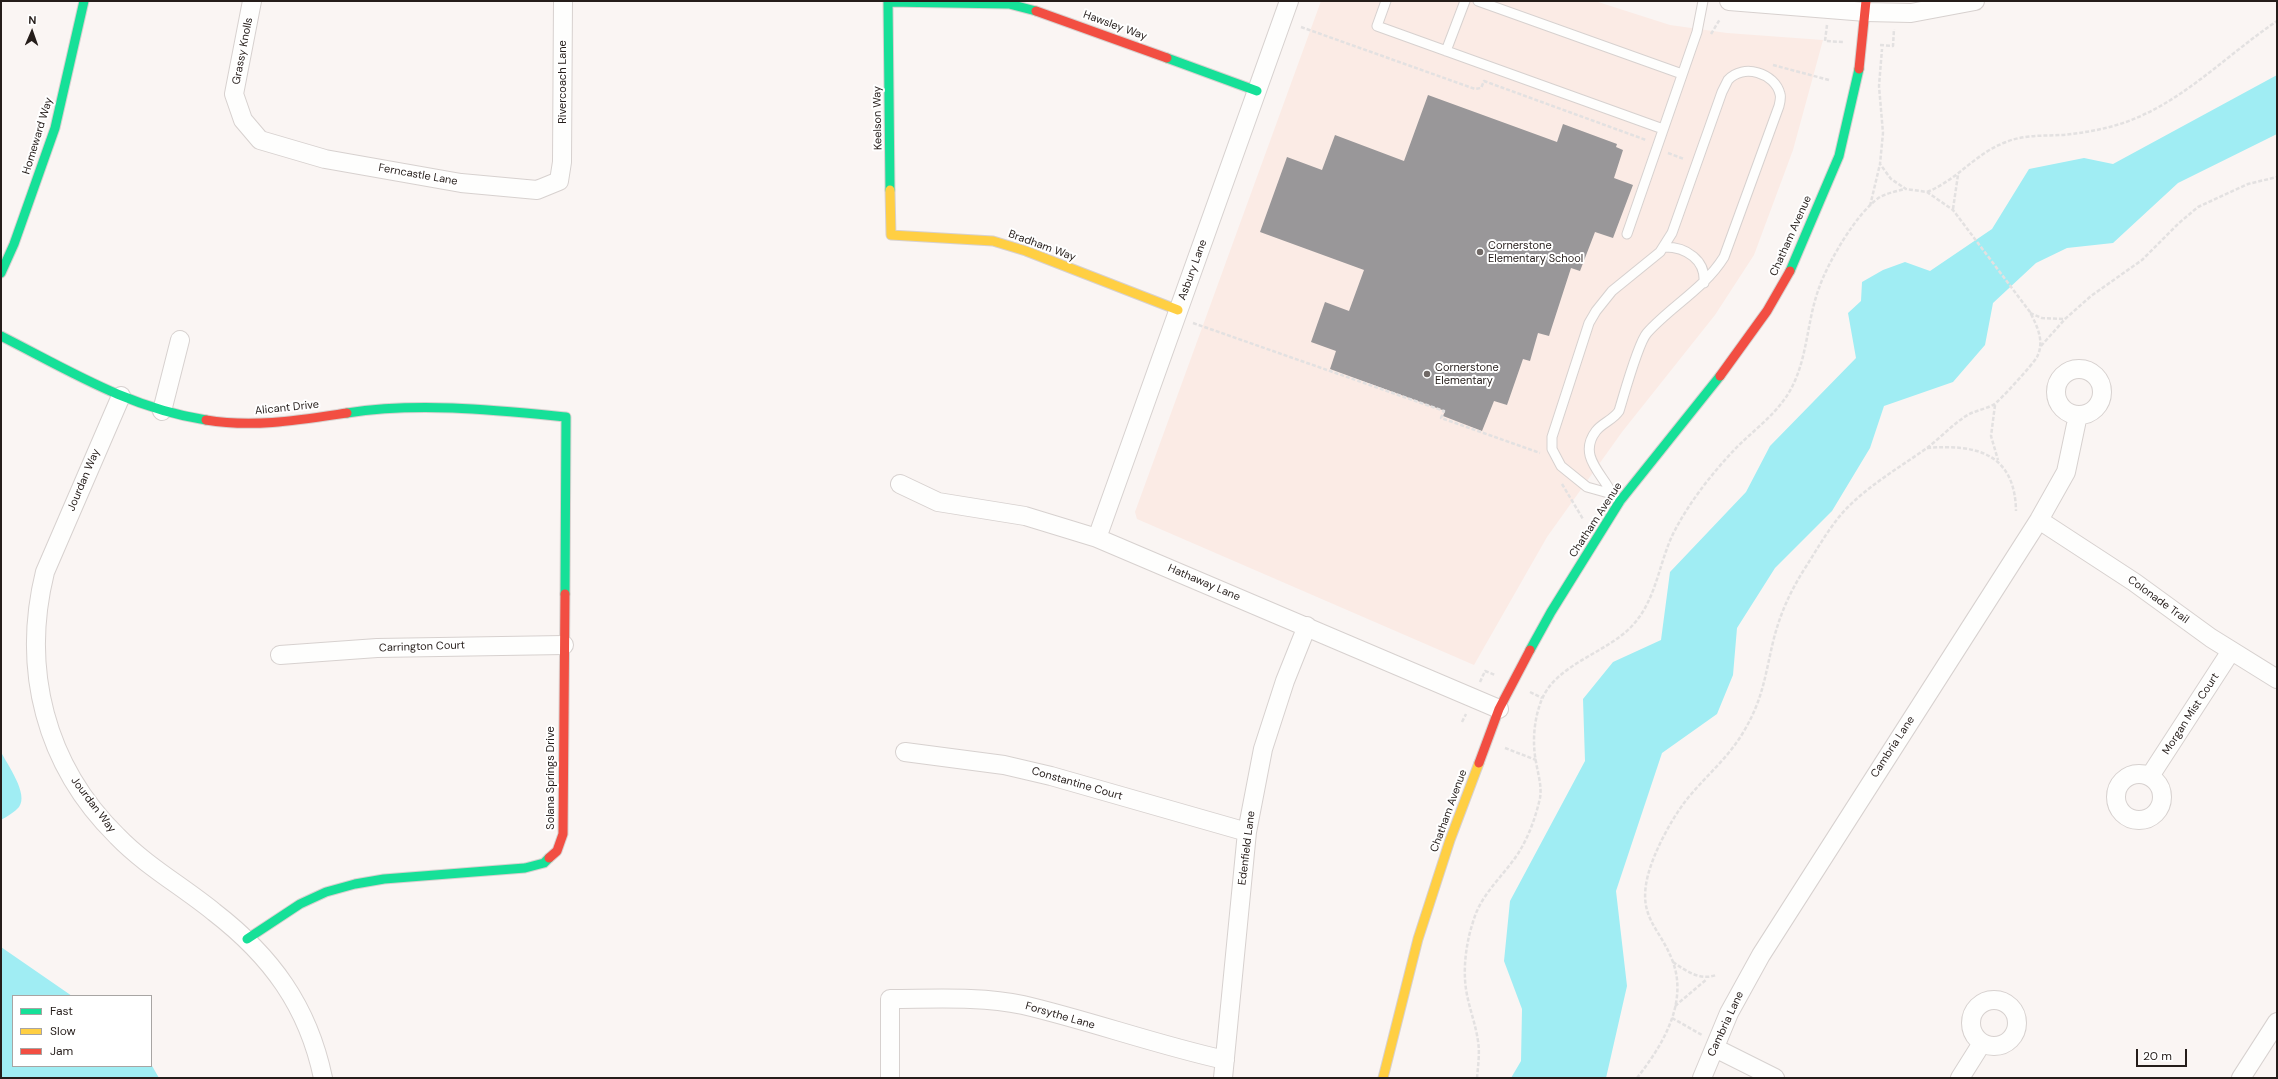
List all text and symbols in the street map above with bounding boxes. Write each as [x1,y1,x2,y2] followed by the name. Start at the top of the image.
[1081,8,1149,44] street label: Hawsley Way
[12,12,52,52] north arrow
[28,13,37,27] text: N
[230,16,256,86] street label: Grassy Knolls
[556,40,570,124] street label: Rivercoach Lane
[871,86,885,150] street label: Keelson Way
[20,96,56,176] street label: Homeward Way
[377,162,459,188] street label: Ferncastle Lane
[1767,194,1815,278] street label: Chatham Avenue
[1007,228,1077,264] street label: Bradham Way
[1176,238,1210,302] street label: Asbury Lane
[1488,239,1583,265] place label: Cornerstone Elementary School
[1475,247,1485,257] marker: Cornerstone Elementary School
[1435,361,1499,387] place label: Cornerstone Elementary
[1422,369,1432,379] marker: Cornerstone Elementary
[254,398,320,418] street label: Alicant Drive
[65,447,103,513] street label: Jourdan Way
[1567,480,1625,560] street label: Chatham Avenue
[1166,562,1242,604] street label: Hathaway Lane
[2125,573,2191,627] street label: Colonade Trail
[379,639,465,655] street label: Carrington Court
[2160,671,2222,757] street label: Morgan Mist Court
[1868,714,1918,780] street label: Cambria Lane
[544,726,558,830] street label: Solana Springs Drive
[1030,765,1124,803] street label: Constantine Court
[1428,768,1470,854] street label: Chatham Avenue
[68,775,118,835] street label: Jourdan Way
[1236,810,1258,886] street label: Edenfield Lane
[1705,989,1747,1059] street label: Cambria Lane
[12,995,152,1067] legend
[1024,1000,1096,1032] street label: Forsythe Lane
[50,1003,73,1019] text: Fast
[50,1023,76,1039] text: Slow
[2138,1041,2189,1067] scale bar
[50,1043,73,1059] text: Jam
[2143,1048,2172,1064] text: 20 m

